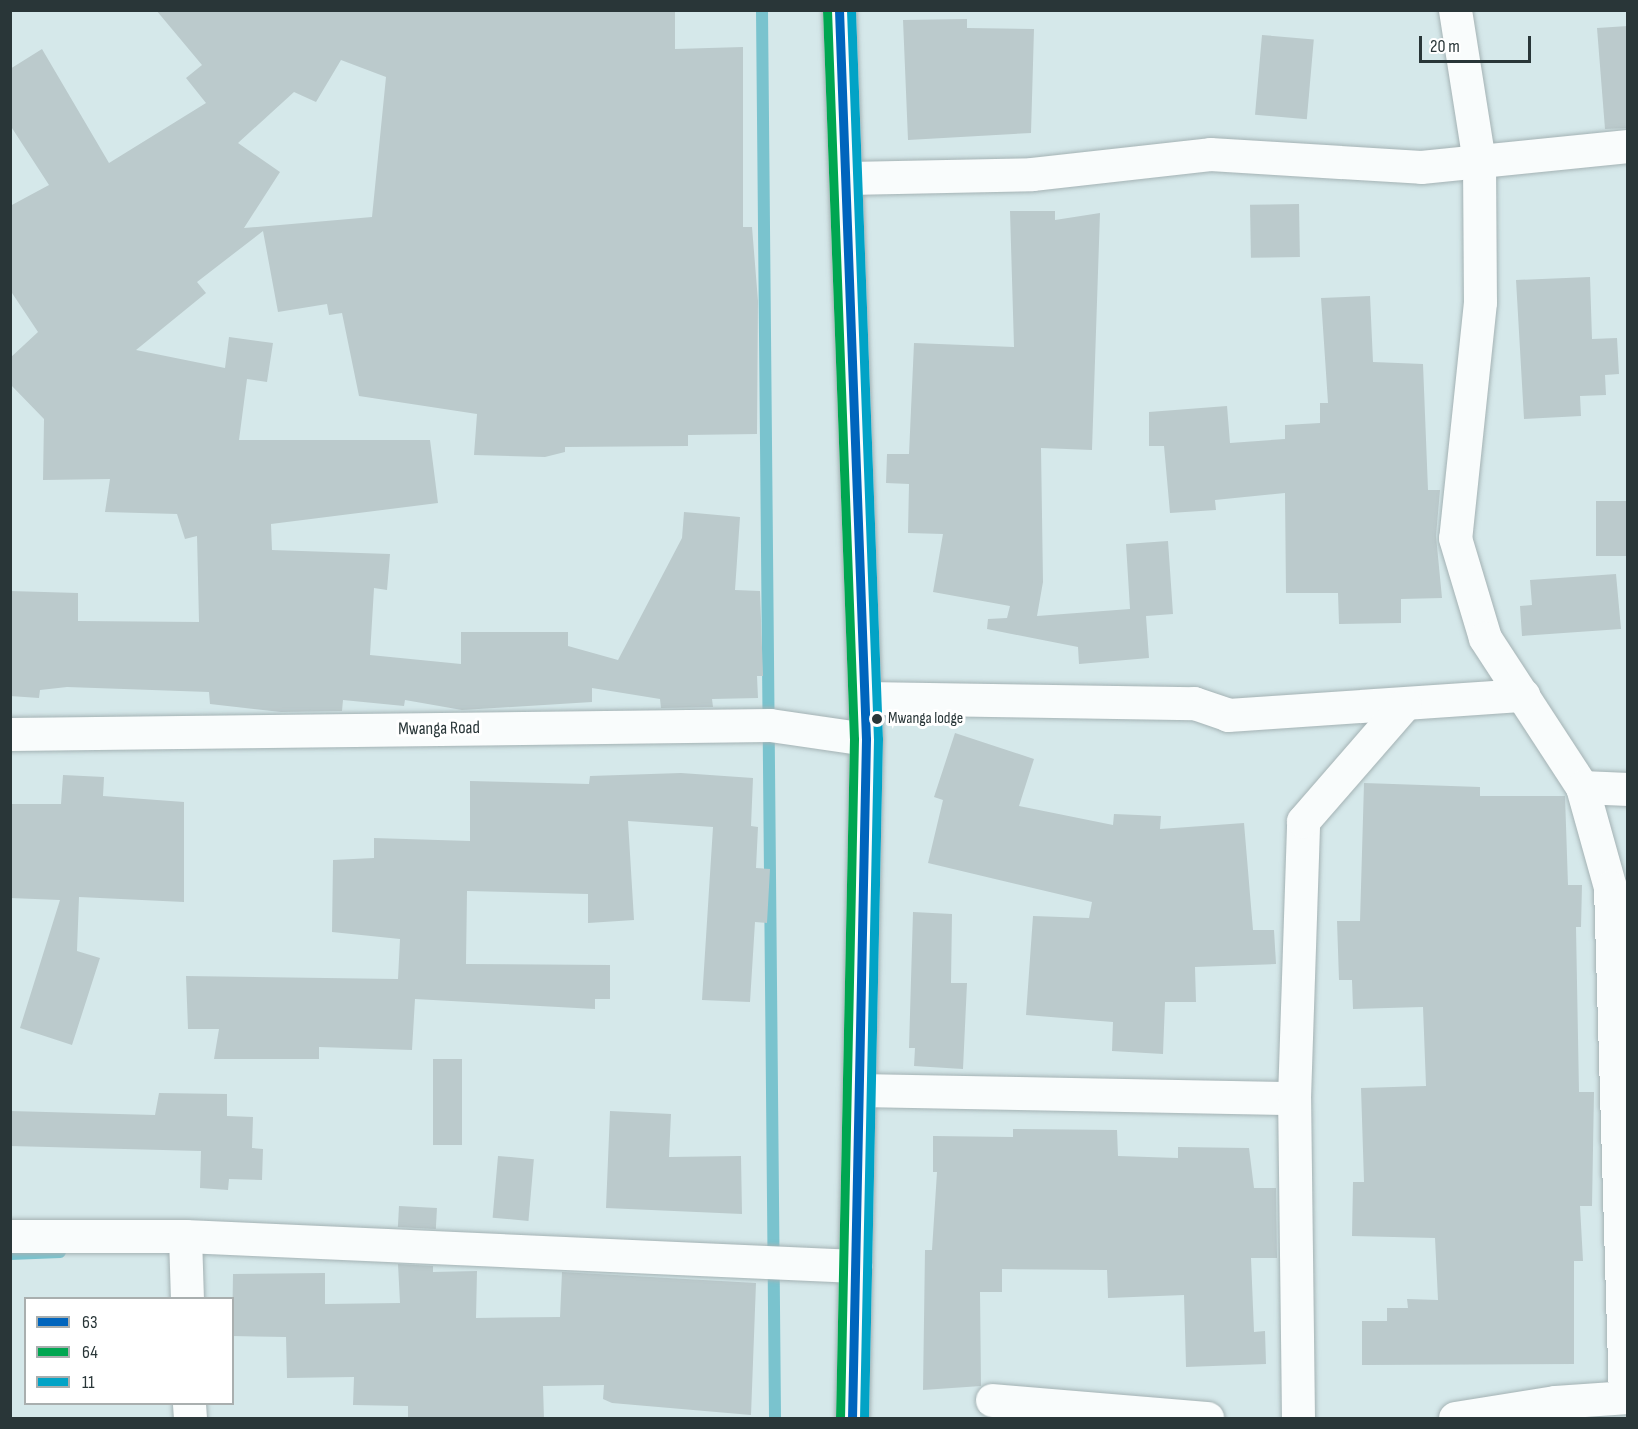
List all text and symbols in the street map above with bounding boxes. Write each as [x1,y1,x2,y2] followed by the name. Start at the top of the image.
[1422,24,1534,62] scale bar
[1430,36,1460,57] text: 20 m
[888,709,963,729] place label: Mwanga lodge
[871,713,883,725] marker: Mwanga lodge
[398,717,480,741] street label: Mwanga Road
[24,1297,234,1405] legend
[82,1312,97,1333] text: 63
[82,1342,98,1363] text: 64
[82,1372,95,1393] text: 11

